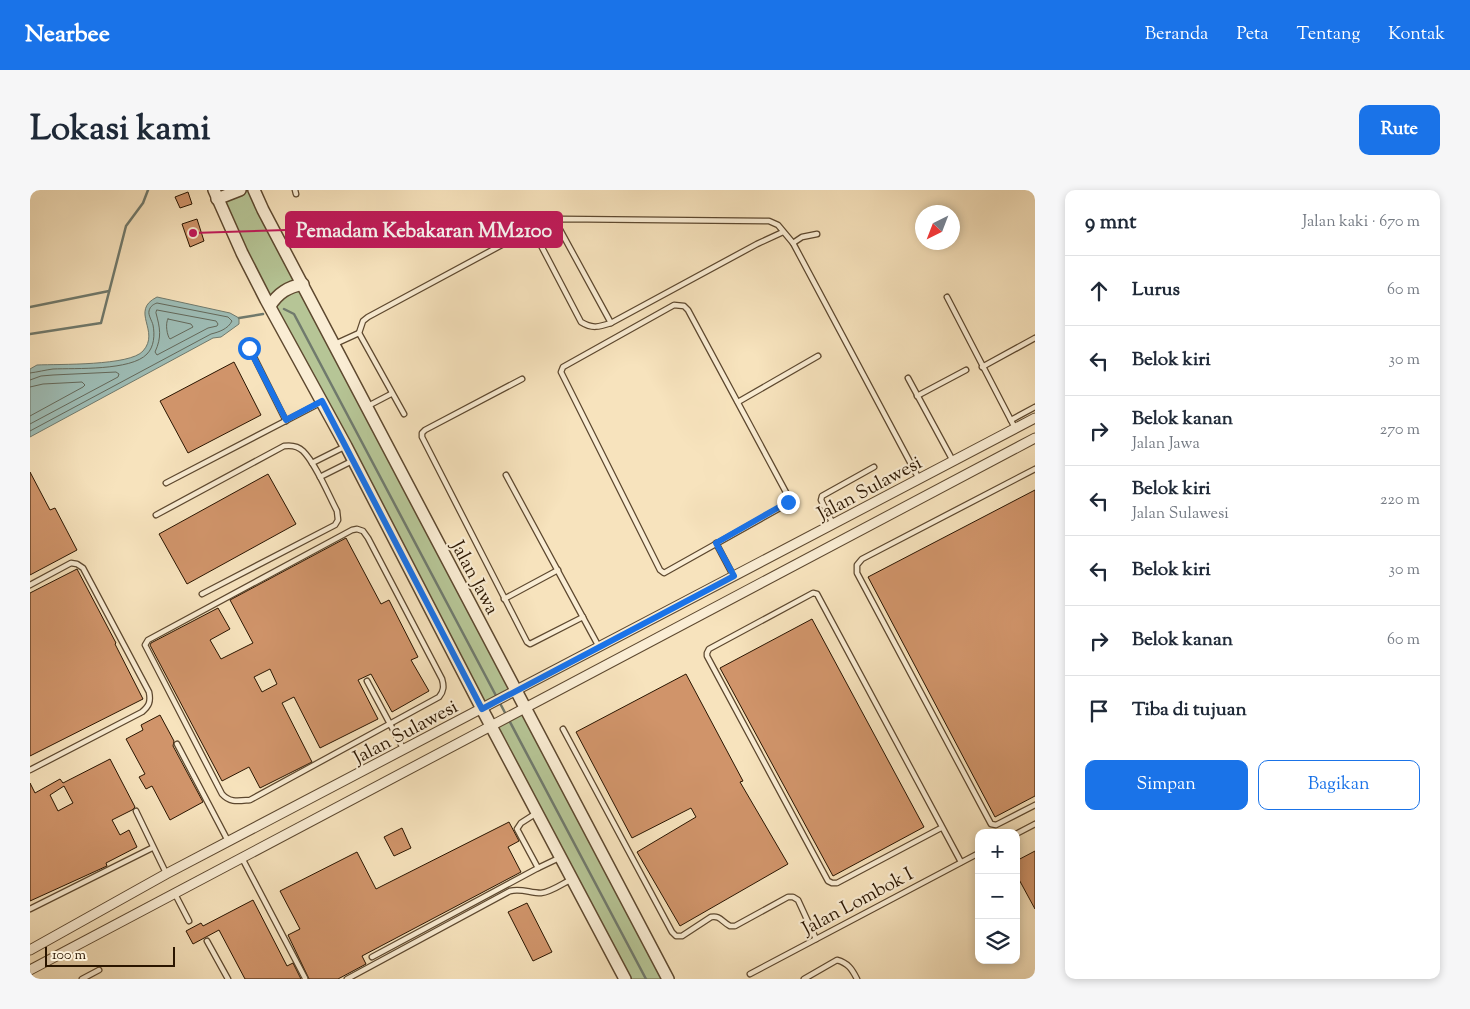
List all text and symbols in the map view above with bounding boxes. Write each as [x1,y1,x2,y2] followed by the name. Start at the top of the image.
[25,18,110,52] text: Nearbee
[1145,22,1208,48] text: Beranda
[1236,22,1269,48] text: Peta
[1297,22,1360,48] text: Tentang
[1388,22,1445,48] text: Kontak
[30,105,211,156] text: Lokasi kami
[1359,105,1440,155] button: Rute
[915,205,960,250] north arrow
[1085,208,1136,238] text: 9 mnt
[1302,211,1420,234] text: Jalan kaki · 670 m
[286,212,562,247] callout: Pemadam Kebakaran MM2100
[296,218,552,247] text: Pemadam Kebakaran MM2100
[1085,277,1113,305] icon: ahead
[1132,277,1180,304] text: Lurus
[1387,279,1420,302] text: 60 m
[238,337,261,360] route start
[1085,347,1113,375] icon: left
[1132,347,1211,374] text: Belok kiri
[1389,349,1420,372] text: 30 m
[1132,406,1233,433] text: Belok kanan
[1085,417,1113,445] icon: right
[1380,419,1420,442] text: 270 m
[1132,433,1200,456] text: Jalan Jawa
[812,450,927,529] street label: Jalan Sulawesi
[1132,476,1211,503] text: Belok kiri
[1085,487,1113,515] icon: left
[1380,489,1420,512] text: 220 m
[777,491,800,514] route end
[1132,503,1229,526] text: Jalan Sulawesi
[442,535,505,620] street label: Jalan Jawa
[1085,557,1113,585] icon: left
[1132,557,1211,584] text: Belok kiri
[1389,559,1420,582] text: 30 m
[1085,627,1113,655] icon: right
[1132,627,1233,654] text: Belok kanan
[1387,629,1420,652] text: 60 m
[348,694,463,773] street label: Jalan Sulawesi
[1085,697,1113,725] icon: arrive
[1132,697,1247,724] text: Tiba di tujuan
[1085,760,1248,810] button: Simpan
[1258,760,1420,810] button: Bagikan
[975,829,1020,964] map controls
[975,829,1020,874] button: +
[797,862,919,943] street label: Jalan Lombok I
[975,874,1020,919] button: −
[975,919,1020,964] button: layers
[45,944,175,967] scale bar
[52,946,86,966] text: 100 m

